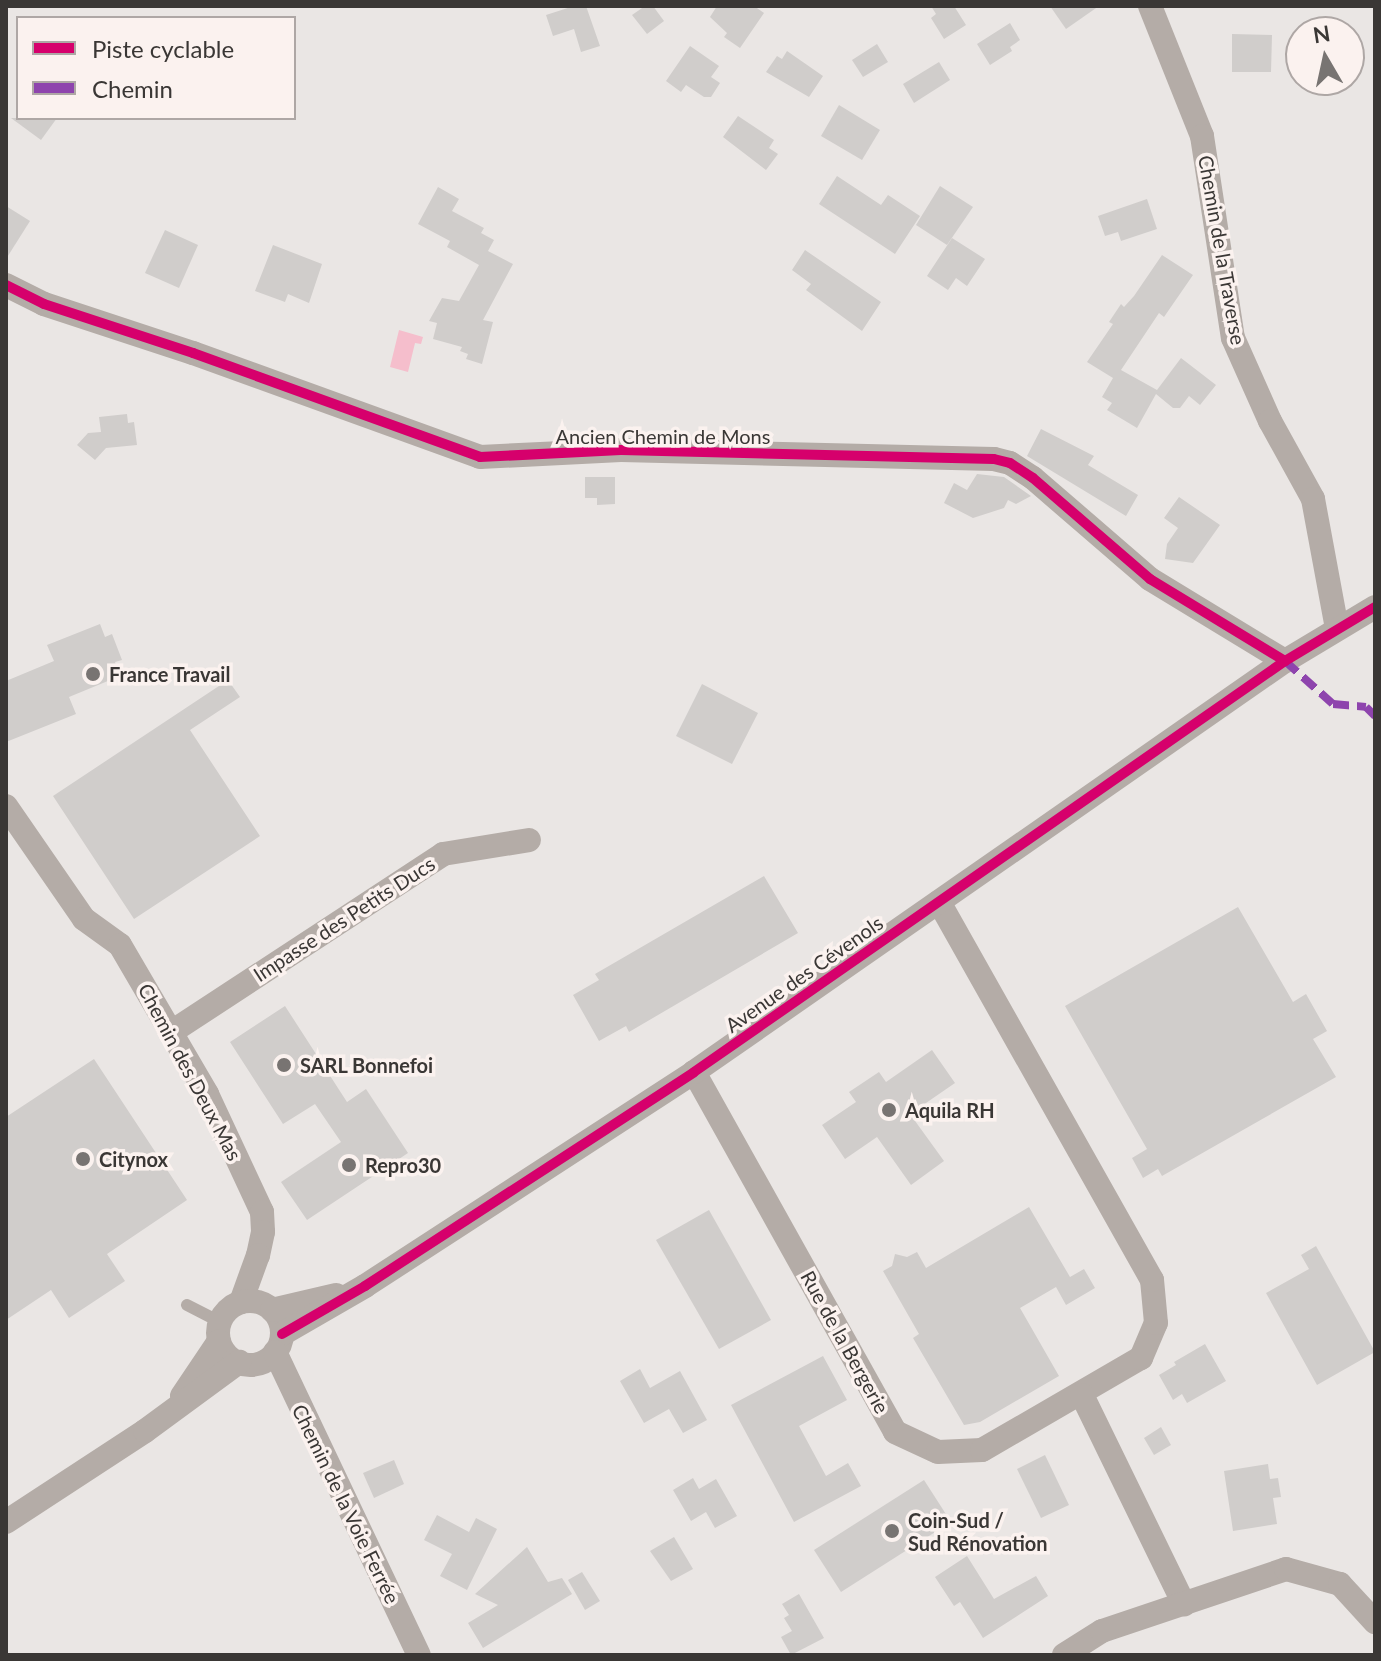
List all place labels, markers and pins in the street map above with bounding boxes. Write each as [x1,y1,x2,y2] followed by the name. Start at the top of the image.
[109,662,231,686] place label: France Travail
[84,665,102,683] marker: France Travail
[300,1053,434,1077] place label: SARL Bonnefoi
[275,1056,293,1074] marker: SARL Bonnefoi
[905,1098,995,1122] place label: Aquila RH
[880,1101,898,1119] marker: Aquila RH
[99,1147,168,1171] place label: Citynox
[74,1150,92,1168] marker: Citynox
[365,1153,441,1177] place label: Repro30
[340,1156,358,1174] marker: Repro30
[908,1508,1048,1555] place label: Coin-Sud / Sud Rénovation
[883,1522,901,1540] marker: Coin-Sud / Sud Rénovation

